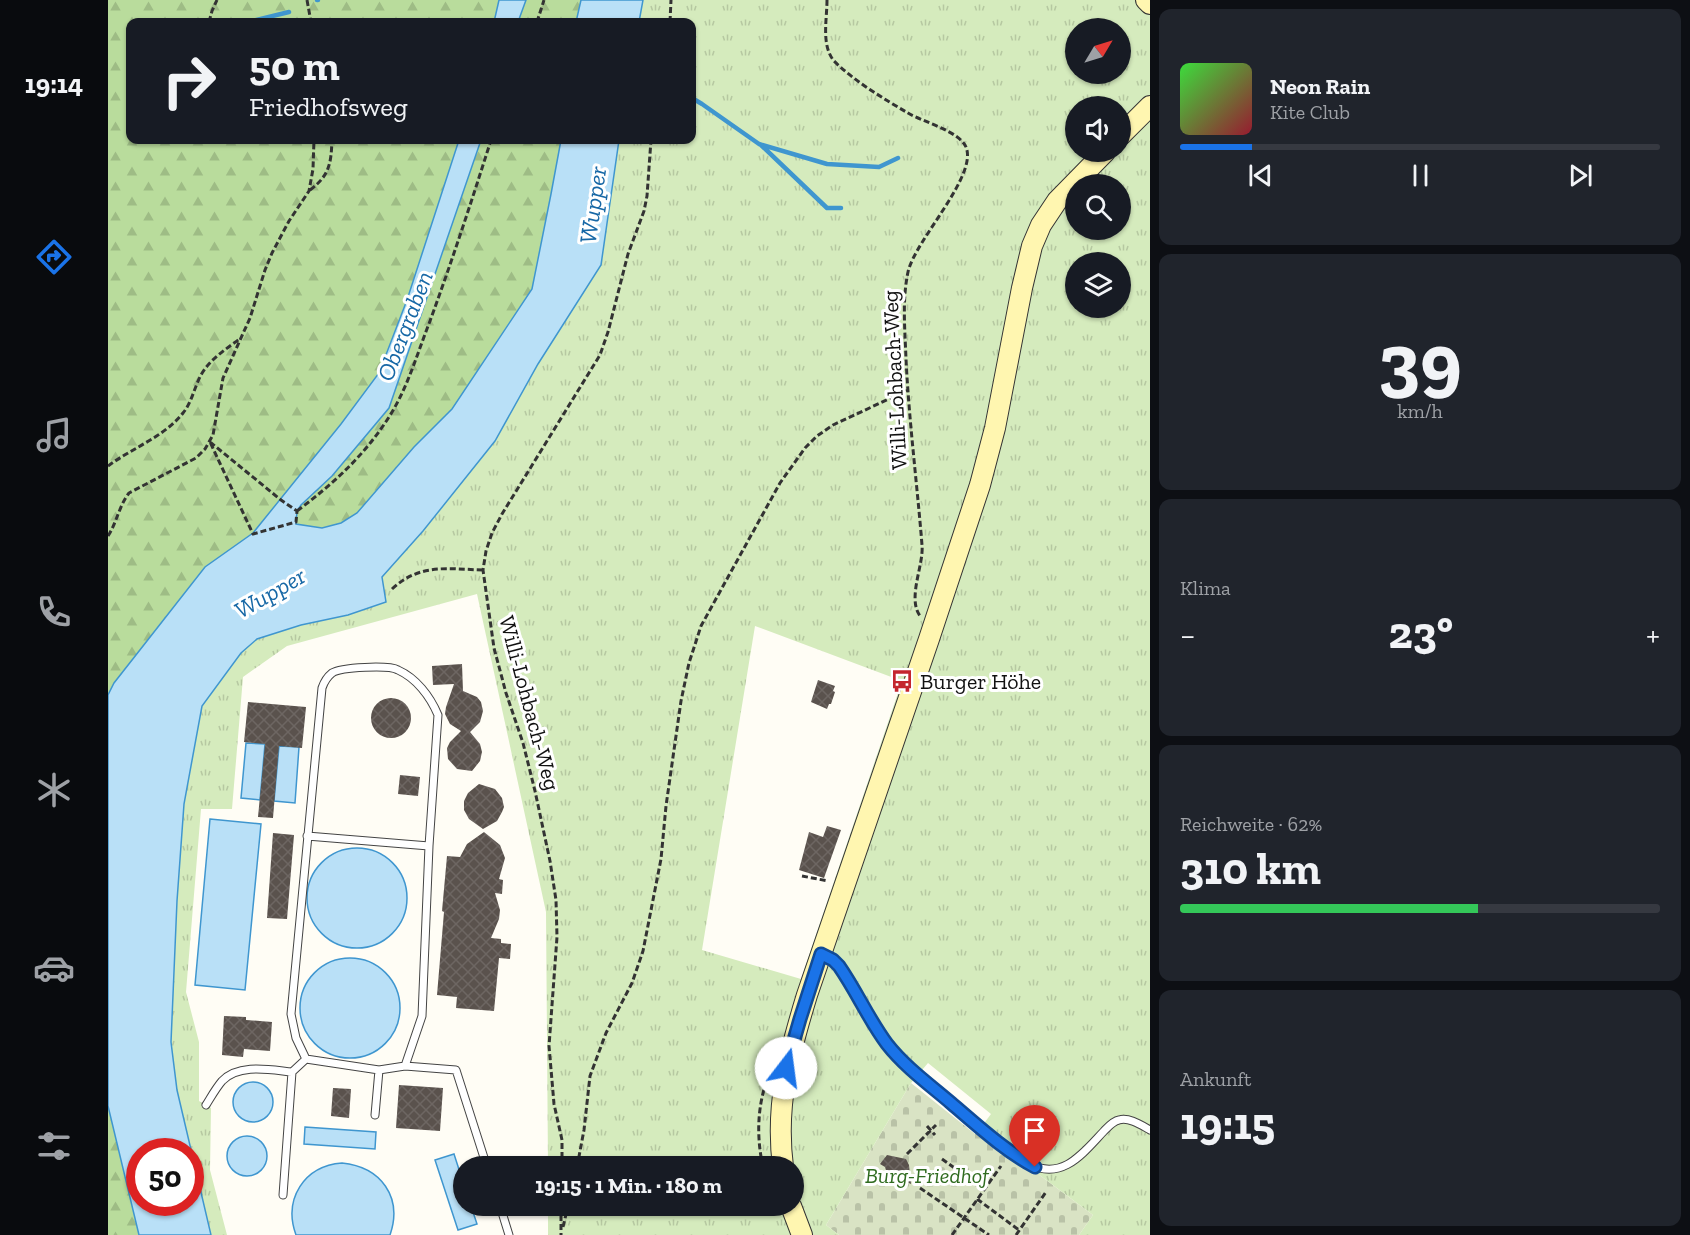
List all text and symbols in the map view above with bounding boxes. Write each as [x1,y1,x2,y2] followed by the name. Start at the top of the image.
[1065,18,1131,84] north arrow
[1065,18,1131,318] map controls
[249,40,340,91] text: 50 m
[150,42,228,120] icon: right
[25,68,83,100] text: 19:14
[1270,73,1370,100] text: Neon Rain
[249,91,408,123] text: Friedhofsweg
[1065,96,1131,162] button: sound
[1270,100,1350,124] text: Kite Club
[1244,159,1277,192] icon: previous
[1404,159,1437,192] icon: pause
[1564,159,1597,192] icon: next
[573,164,612,245] water label: Wupper
[1065,174,1131,240] button: search
[33,236,75,278] icon: directions
[1065,252,1131,318] button: layers
[370,267,439,385] water label: Obergraben
[876,290,913,470] street label: Willi-Lohbach-Weg
[1378,313,1462,407] text: 39
[1397,399,1443,423] text: km/h
[33,414,75,456] icon: music
[229,560,311,624] water label: Wupper
[1180,576,1231,600] text: Klima
[33,591,75,633] icon: phone
[1389,606,1453,660] text: 23°
[493,613,566,793] street label: Willi-Lohbach-Weg
[1180,615,1195,654] text: −
[1646,615,1660,654] text: +
[889,668,915,694] bus stop icon: Burger Höhe
[920,668,1041,695] place label: Burger Höhe
[33,769,75,811] icon: climate
[1180,812,1322,836] text: Reichweite · 62%
[1180,842,1321,896] text: 310 km
[33,947,75,989] icon: car
[754,1036,818,1100] position arrow
[1180,1067,1251,1091] text: Ankunft
[1180,1097,1275,1151] text: 19:15
[1009,1105,1060,1167] pin
[1018,1114,1051,1147] icon: arrive
[33,1125,75,1167] icon: filters
[126,1138,204,1216] speed limit sign: 50
[865,1162,991,1189] park label: Burg-Friedhof
[535,1172,722,1199] text: 19:15 · 1 Min. · 180 m

